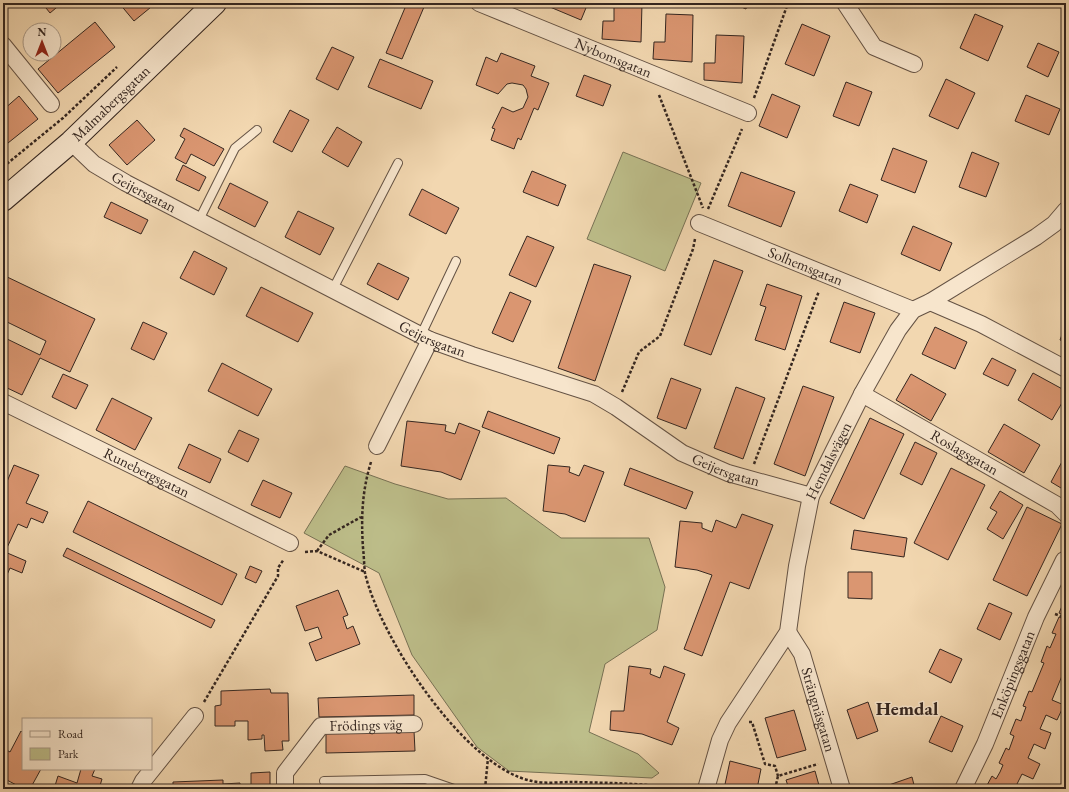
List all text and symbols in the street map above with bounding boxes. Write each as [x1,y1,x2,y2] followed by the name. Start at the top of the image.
[22,22,62,62] north arrow
[38,25,47,39] text: N
[572,33,655,82] street label: Nybomsgatan
[68,61,154,145] street label: Malmabergsgatan
[108,167,180,216] street label: Geijersgatan
[766,242,846,290] street label: Solhemsgatan
[396,316,468,361] street label: Geijersgatan
[801,419,856,503] street label: Hemdalsvägen
[927,425,1002,479] street label: Roslagsgatan
[101,443,193,501] street label: Runebergsgatan
[689,449,762,490] street label: Geijersgatan
[986,628,1039,721] street label: Enköpingsgatan
[797,665,840,754] street label: Strängnäsgatan
[876,696,939,721] district label: Hemdal
[329,714,403,735] street label: Frödings väg
[22,718,152,770] legend
[58,726,84,742] text: Road
[58,746,79,762] text: Park

